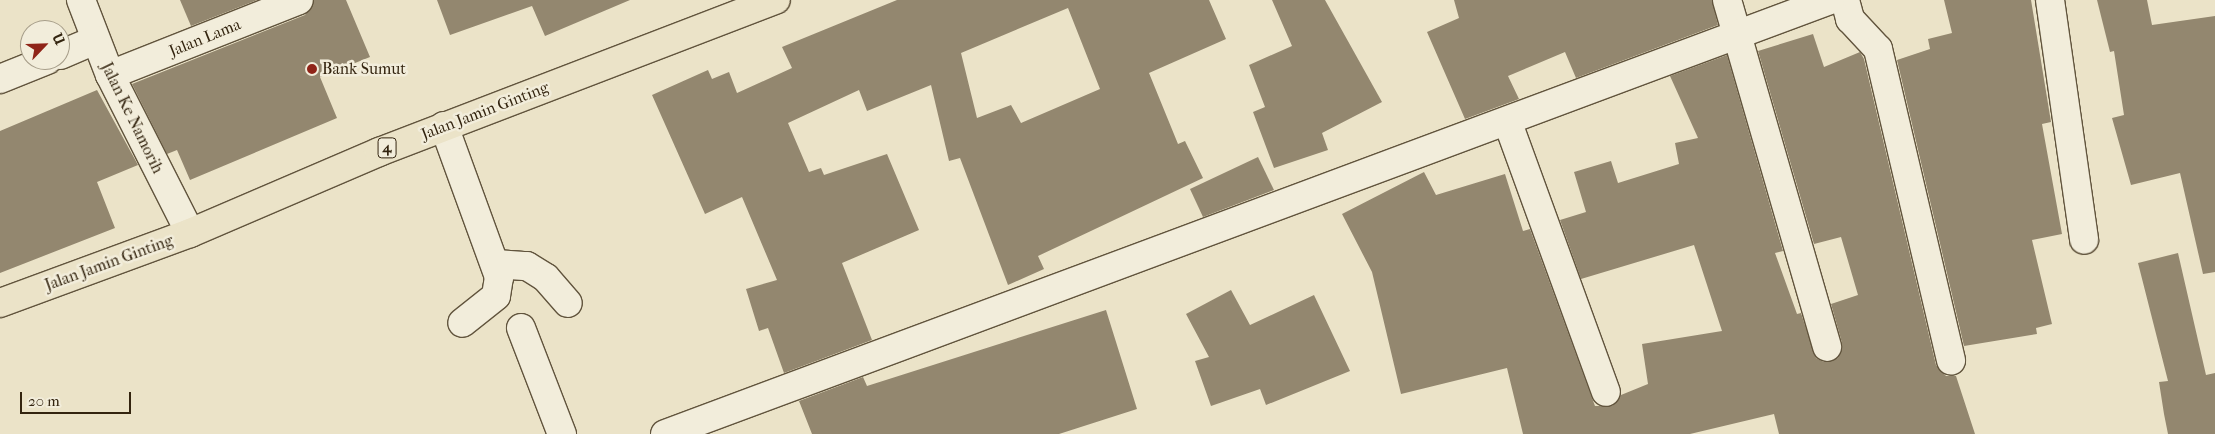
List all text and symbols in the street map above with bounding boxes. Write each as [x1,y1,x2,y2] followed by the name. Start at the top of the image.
[166,15,244,61] street label: Jalan Lama
[20,20,70,70] north arrow
[48,31,68,48] text: U
[97,59,167,177] street label: Jalan Ke Namorih
[322,59,406,79] place label: Bank Sumut
[306,63,318,75] marker: Bank Sumut
[419,78,551,144] street label: Jalan Jamin Ginting
[377,136,397,160] road number: 4
[42,231,176,295] street label: Jalan Jamin Ginting
[22,382,134,414] scale bar
[28,392,60,410] text: 20 m

